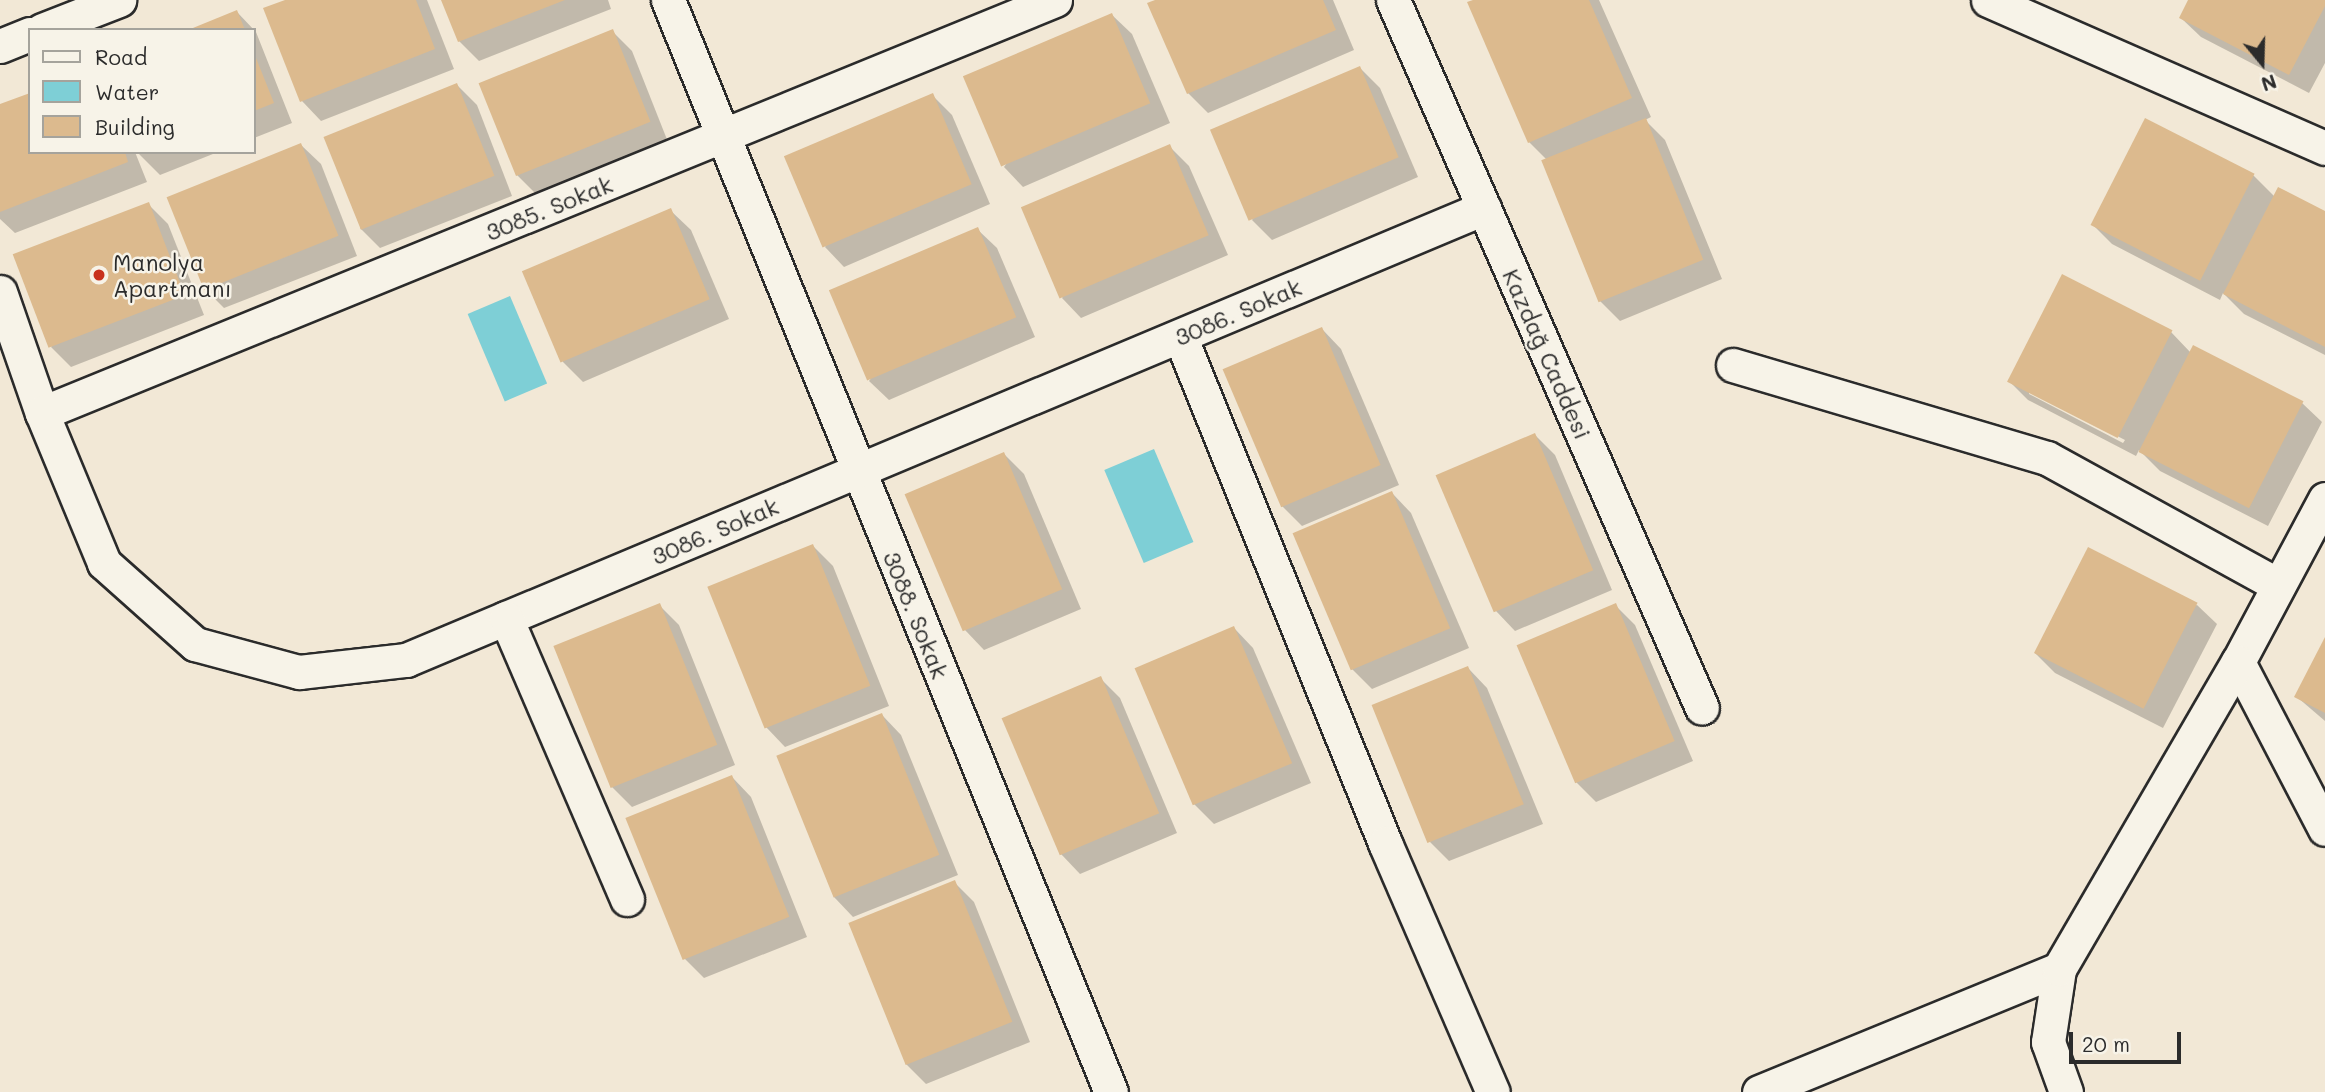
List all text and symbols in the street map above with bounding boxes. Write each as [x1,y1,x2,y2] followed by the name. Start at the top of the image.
[28,28,256,154] legend
[2227,28,2297,98] north arrow
[95,43,147,70] text: Road
[2258,69,2280,97] text: N
[95,78,159,105] text: Water
[95,113,175,140] text: Building
[481,170,617,246] street label: 3085. Sokak
[113,248,232,302] place label: Manolya Apartmanı
[1497,265,1597,443] street label: Kazdağ Caddesi
[91,267,107,283] marker: Manolya Apartmanı
[1170,273,1306,351] street label: 3086. Sokak
[647,492,783,570] street label: 3086. Sokak
[878,547,954,683] street label: 3088. Sokak
[2073,1018,2185,1062] scale bar
[2082,1030,2130,1057] text: 20 m

